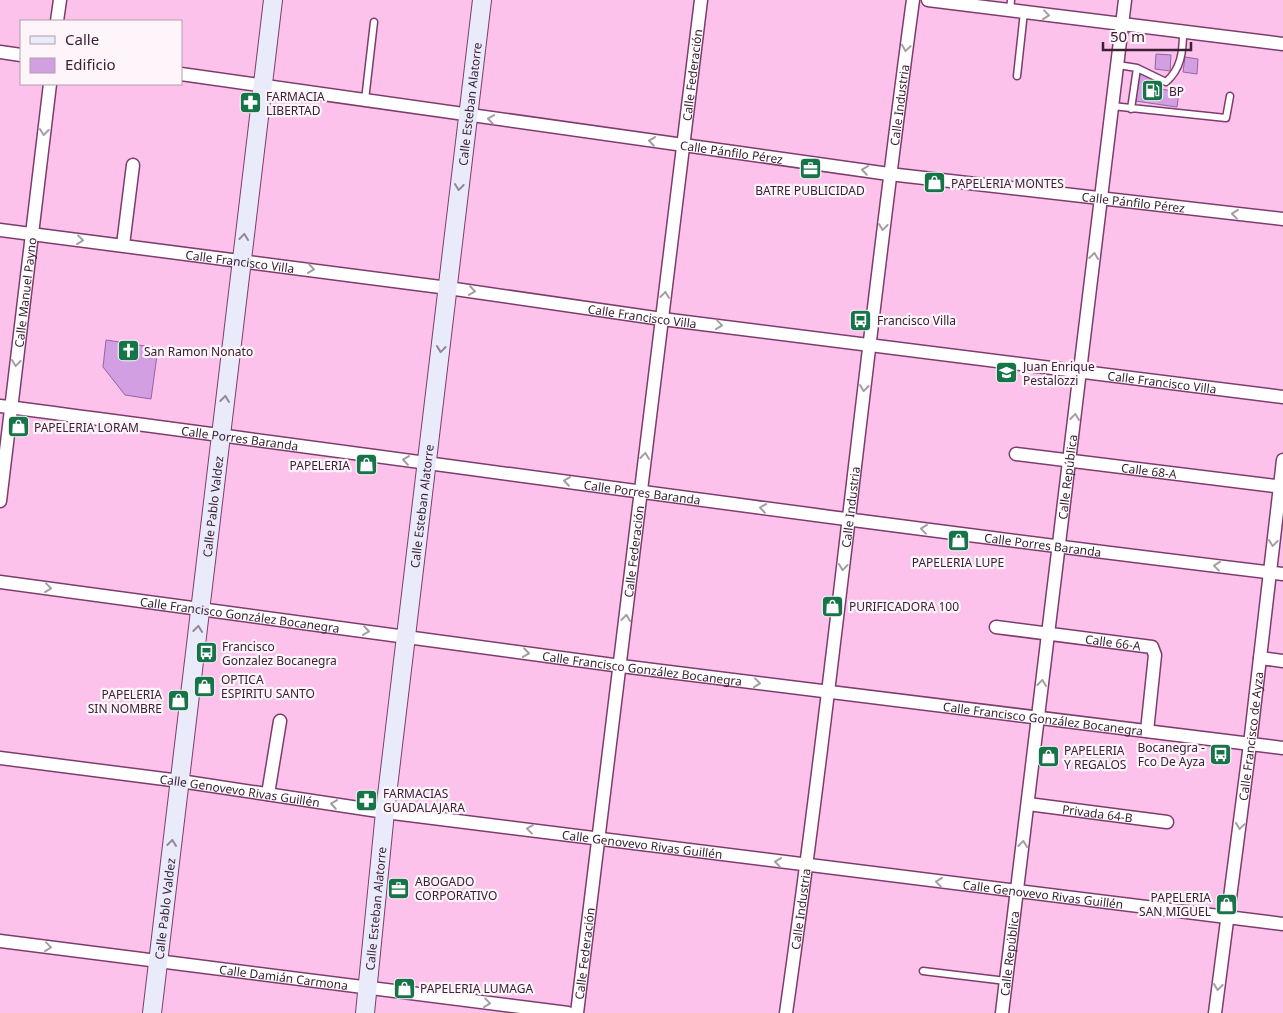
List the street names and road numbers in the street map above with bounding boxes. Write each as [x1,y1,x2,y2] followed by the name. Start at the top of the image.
[678,28,706,122] street label: Calle Federación
[454,41,485,167] street label: Calle Esteban Alatorre
[885,63,913,147] street label: Calle Industria
[679,136,784,167] street label: Calle Pánfilo Pérez
[1081,188,1186,216] street label: Calle Pánfilo Pérez
[10,237,40,348] street label: Calle Manuel Payno
[185,246,295,277] street label: Calle Francisco Villa
[587,300,698,332] street label: Calle Francisco Villa
[1107,367,1218,397] street label: Calle Francisco Villa
[180,422,299,454] street label: Calle Porres Baranda
[1053,433,1081,520] street label: Calle República
[406,443,437,569] street label: Calle Esteban Alatorre
[198,455,227,558] street label: Calle Pablo Valdez
[1120,459,1178,482] street label: Calle 68-A
[837,466,863,549] street label: Calle Industria
[583,476,702,508] street label: Calle Porres Baranda
[619,504,648,598] street label: Calle Federación
[983,529,1102,560] street label: Calle Porres Baranda
[139,593,341,636] street label: Calle Francisco González Bocanegra
[1084,630,1142,654] street label: Calle 66-A
[541,647,743,689] street label: Calle Francisco González Bocanegra
[1234,671,1267,802] street label: Calle Francisco de Ayza
[942,697,1144,739] street label: Calle Francisco González Bocanegra
[159,770,321,811] street label: Calle Genovevo Rivas Guillén
[1061,800,1134,826] street label: Privada 64-B
[561,826,723,863] street label: Calle Genovevo Rivas Guillén
[361,846,390,971] street label: Calle Esteban Alatorre
[150,857,179,960] street label: Calle Pablo Valdez
[786,867,814,951] street label: Calle Industria
[962,876,1124,913] street label: Calle Genovevo Rivas Guillén
[570,906,598,1000] street label: Calle Federación
[996,910,1023,997] street label: Calle República
[218,960,349,994] street label: Calle Damián Carmona

